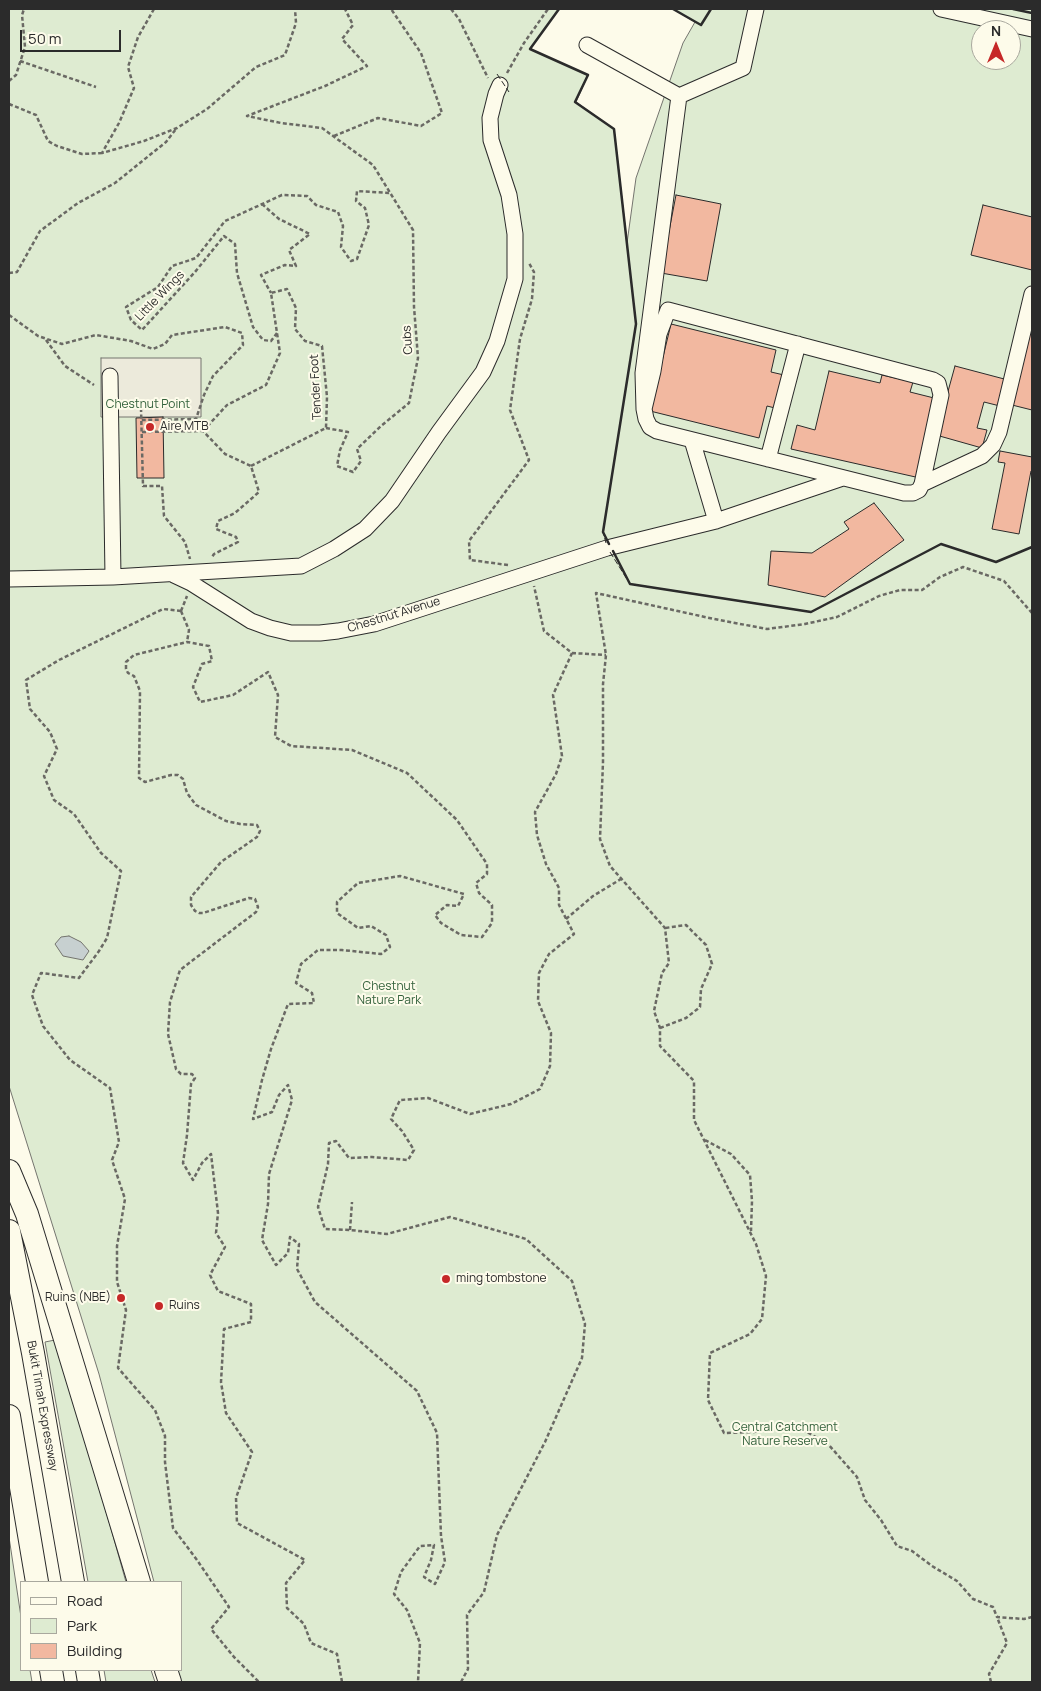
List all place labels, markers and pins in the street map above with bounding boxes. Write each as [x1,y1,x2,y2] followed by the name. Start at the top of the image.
[160,420,209,434] place label: Aire MTB
[144,421,156,433] marker: Aire MTB
[456,1272,547,1286] place label: ming tombstone
[440,1273,452,1285] marker: ming tombstone
[45,1291,111,1305] place label: Ruins (NBE)
[115,1292,127,1304] marker: Ruins (NBE)
[169,1299,200,1313] place label: Ruins
[153,1300,165,1312] marker: Ruins

